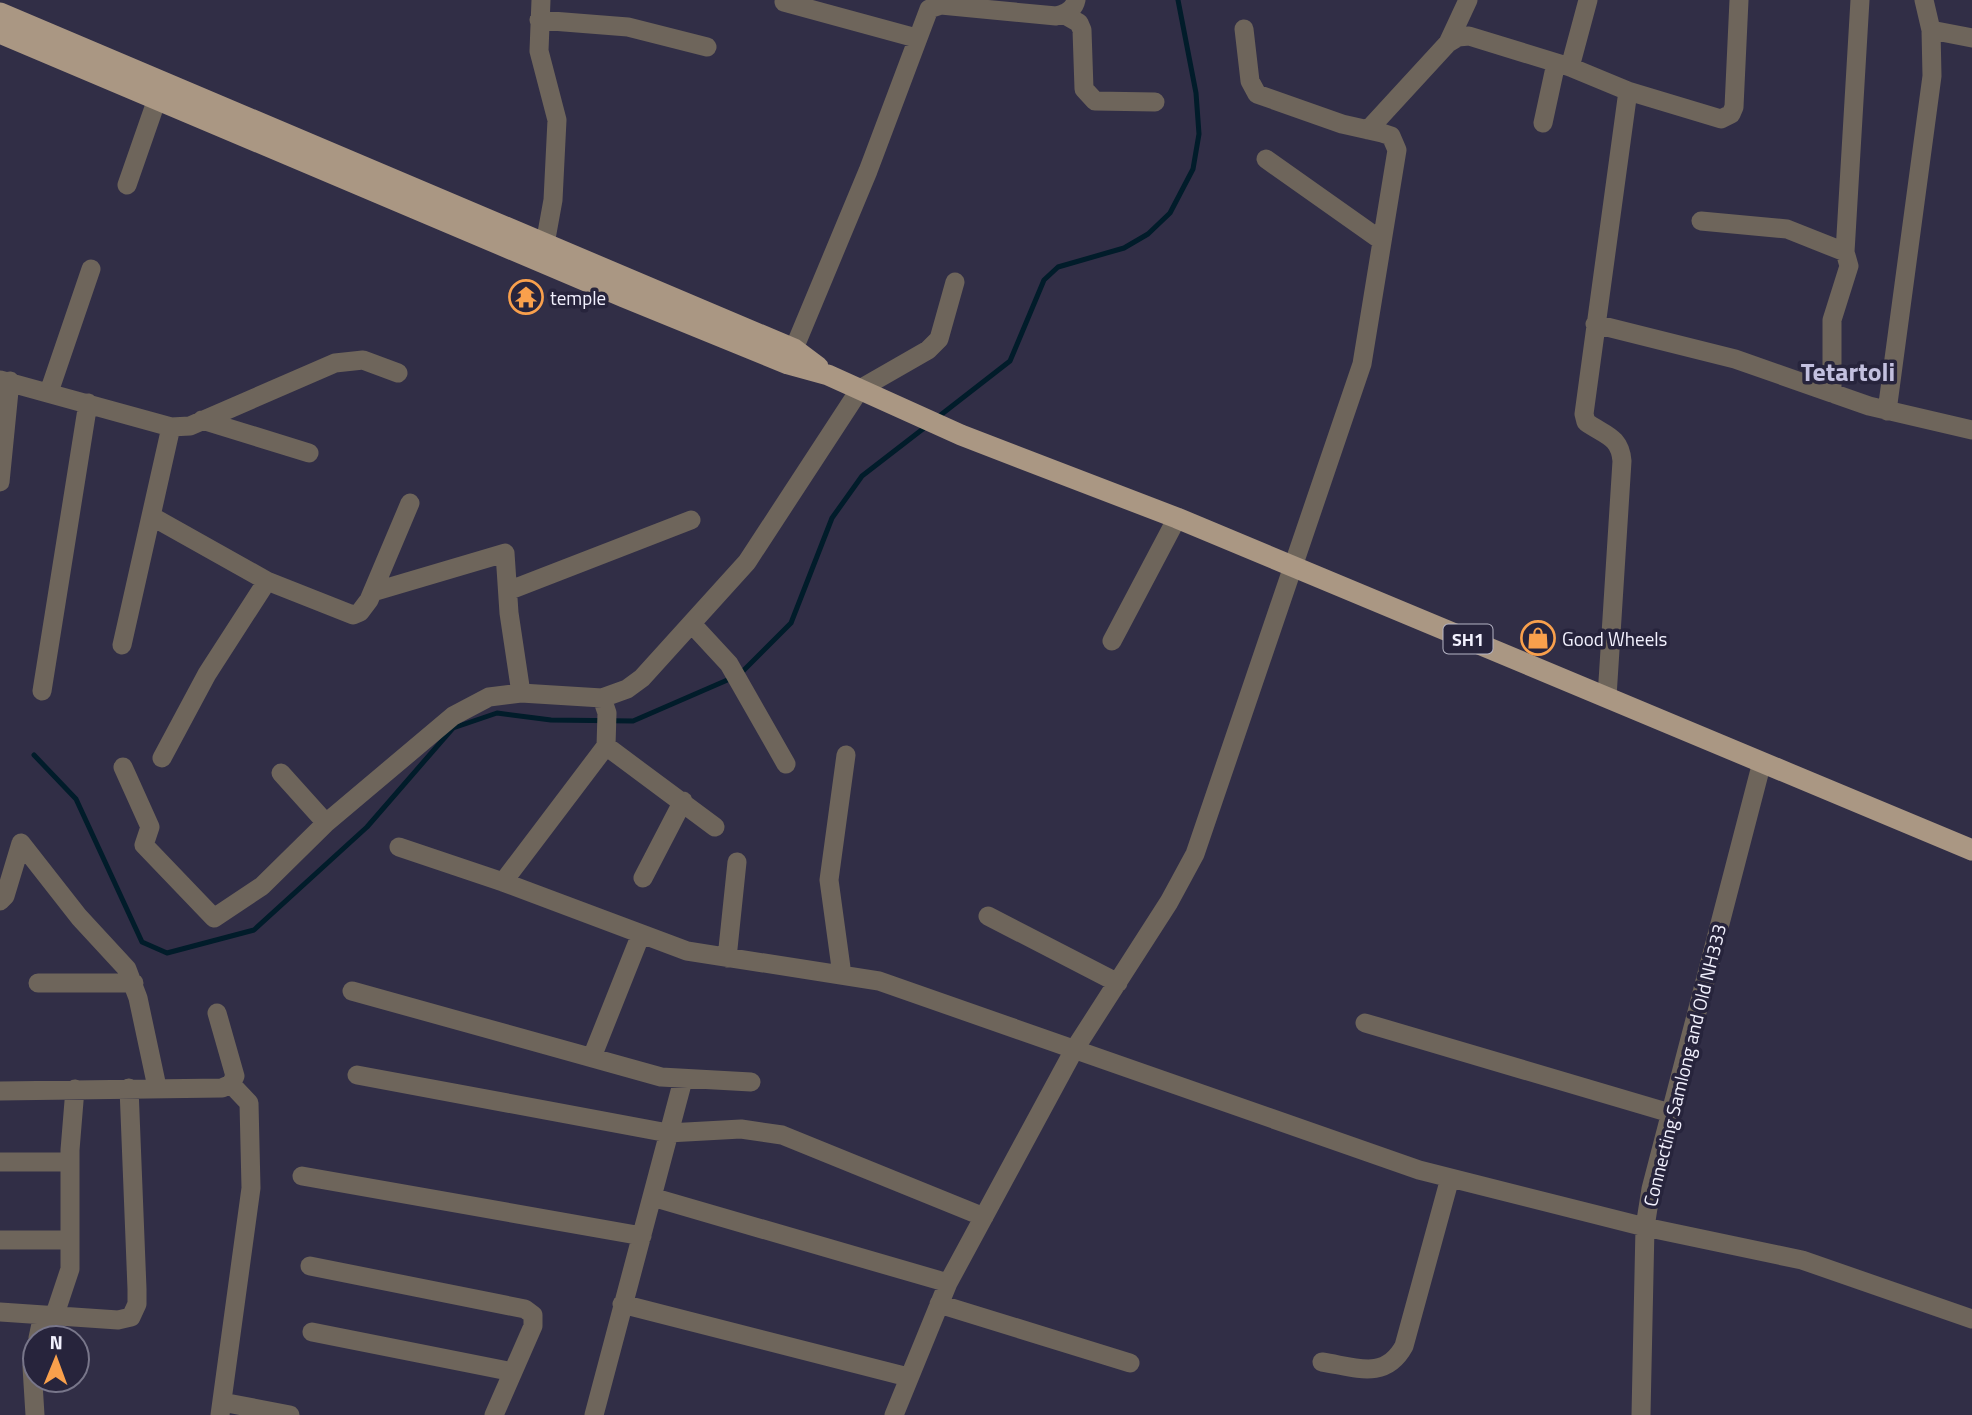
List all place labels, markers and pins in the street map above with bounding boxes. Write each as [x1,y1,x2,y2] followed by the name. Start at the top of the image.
[507,278,545,316] temple icon: temple
[550,283,606,312] place label: temple
[1519,619,1557,657] shop icon: Good Wheels
[1562,624,1668,653] place label: Good Wheels

